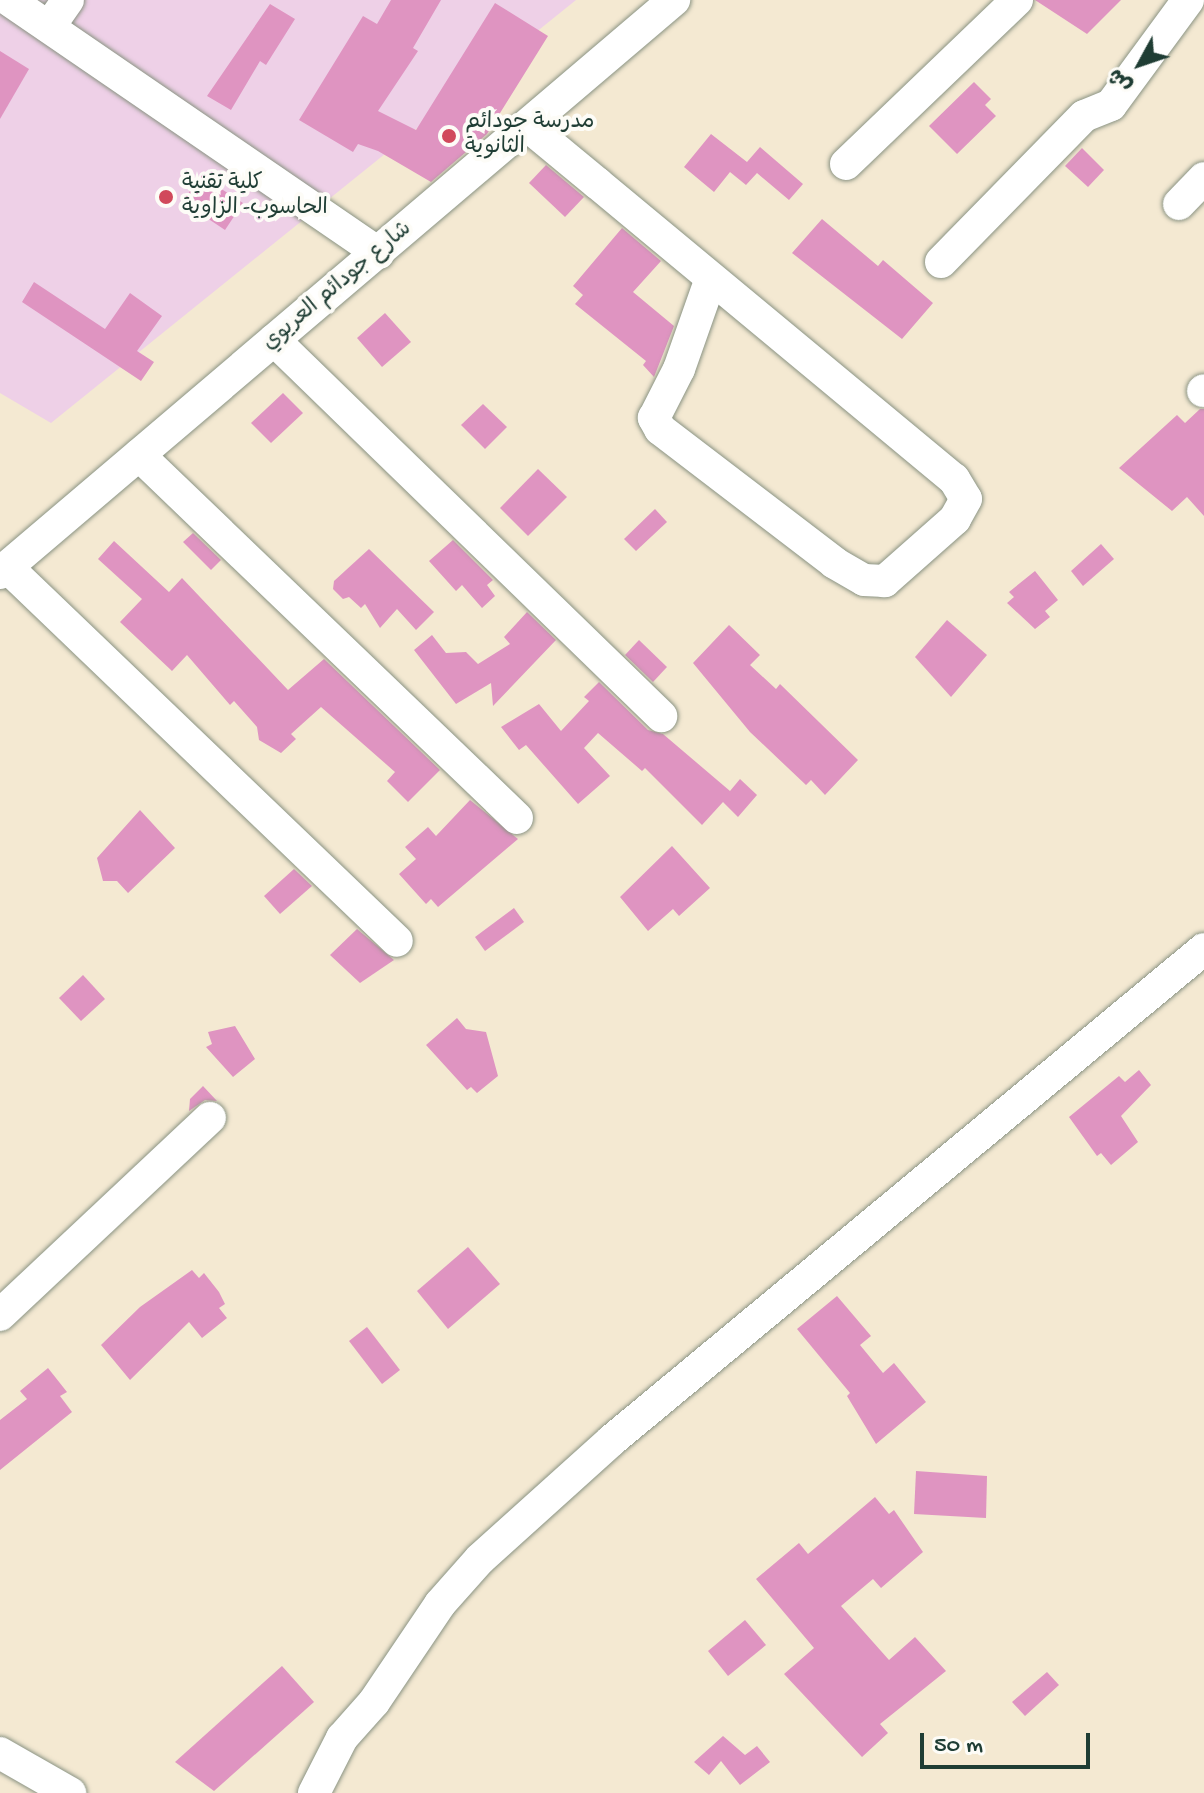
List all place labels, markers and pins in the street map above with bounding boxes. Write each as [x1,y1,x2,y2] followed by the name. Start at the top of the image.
[465,110,595,162] place label: مدرسة جودائم الثانوية
[440,127,458,145] marker: مدرسة جودائم الثانوية
[182,171,328,222] place label: كلية تقنية الحاسوب- الزاوية
[157,188,175,206] marker: كلية تقنية الحاسوب- الزاوية

